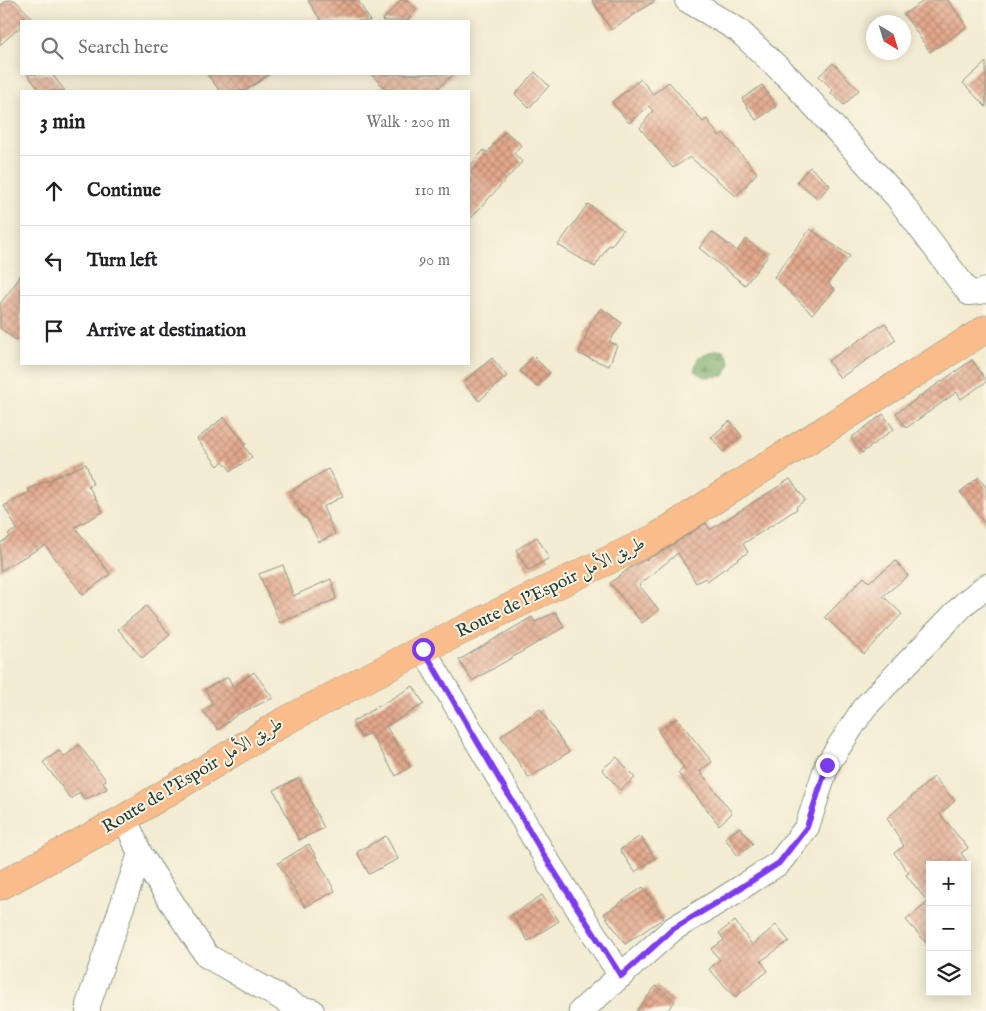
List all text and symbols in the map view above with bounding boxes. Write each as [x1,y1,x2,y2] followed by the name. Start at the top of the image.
[866,15,911,60] north arrow
[20,20,470,75] search box
[38,34,66,62] icon: search
[78,36,169,60] text: Search here
[40,109,85,136] text: 3 min
[366,113,450,133] text: Walk · 200 m
[40,177,68,205] icon: ahead
[87,179,161,203] text: Continue
[414,181,450,201] text: 110 m
[40,247,68,275] icon: left
[87,249,158,273] text: Turn left
[419,251,450,271] text: 90 m
[40,317,68,345] icon: arrive
[87,319,246,343] text: Arrive at destination
[452,530,649,644] street label: Route de l’Espoir طريق الأمل
[412,638,435,661] route start
[97,710,288,839] street label: Route de l’Espoir طريق الأمل
[816,754,839,777] route end
[926,861,971,996] map controls
[926,861,971,906] button: +
[926,906,971,951] button: −
[926,951,971,996] button: layers

